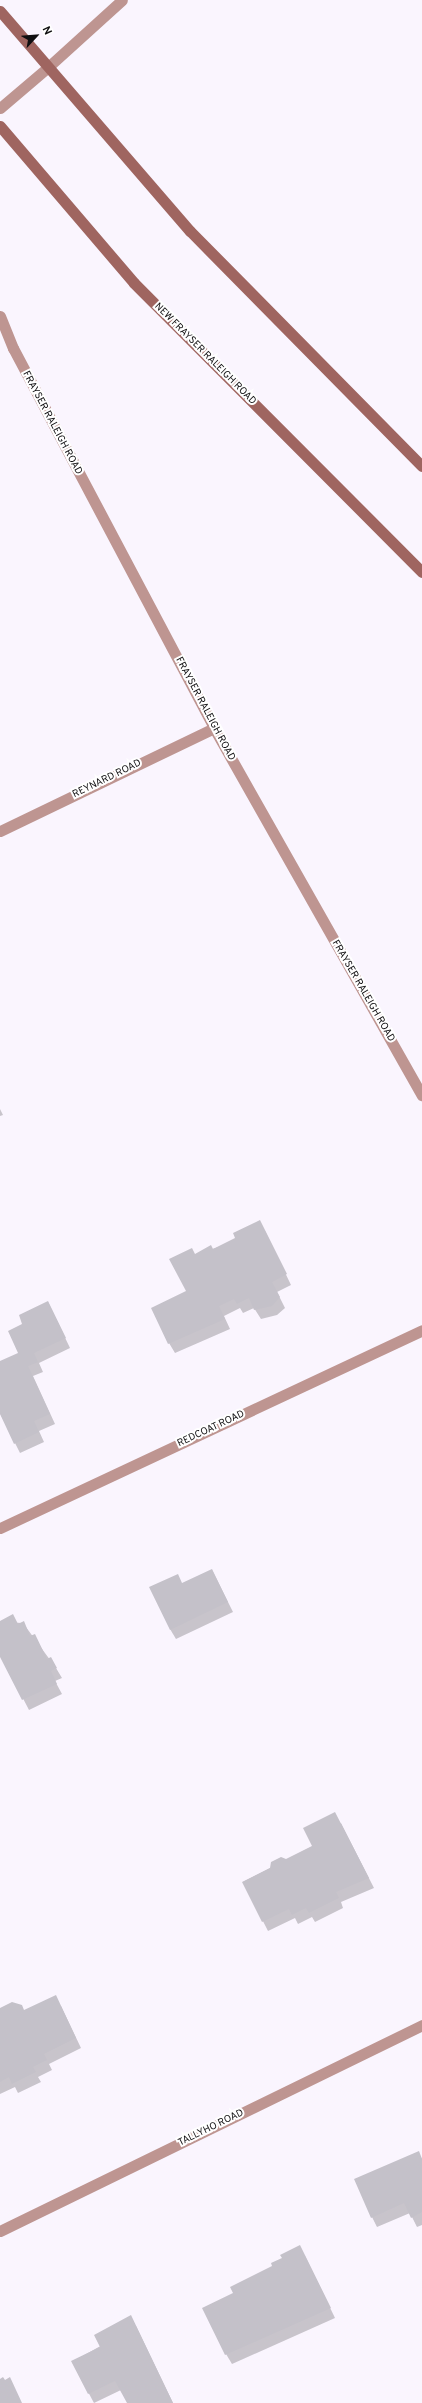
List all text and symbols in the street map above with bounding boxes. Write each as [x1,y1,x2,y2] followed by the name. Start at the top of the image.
[16,16,56,56] north arrow
[39,24,55,37] text: N
[152,301,258,407] street label: NEW FRAYSER RALEIGH ROAD
[20,369,84,477] street label: FRAYSER RALEIGH ROAD
[173,655,237,763] street label: FRAYSER RALEIGH ROAD
[71,757,143,801] street label: REYNARD ROAD
[329,938,397,1044] street label: FRAYSER RALEIGH ROAD
[175,1408,247,1450] street label: REDCOAT ROAD
[176,2107,246,2149] street label: TALLYHO ROAD

